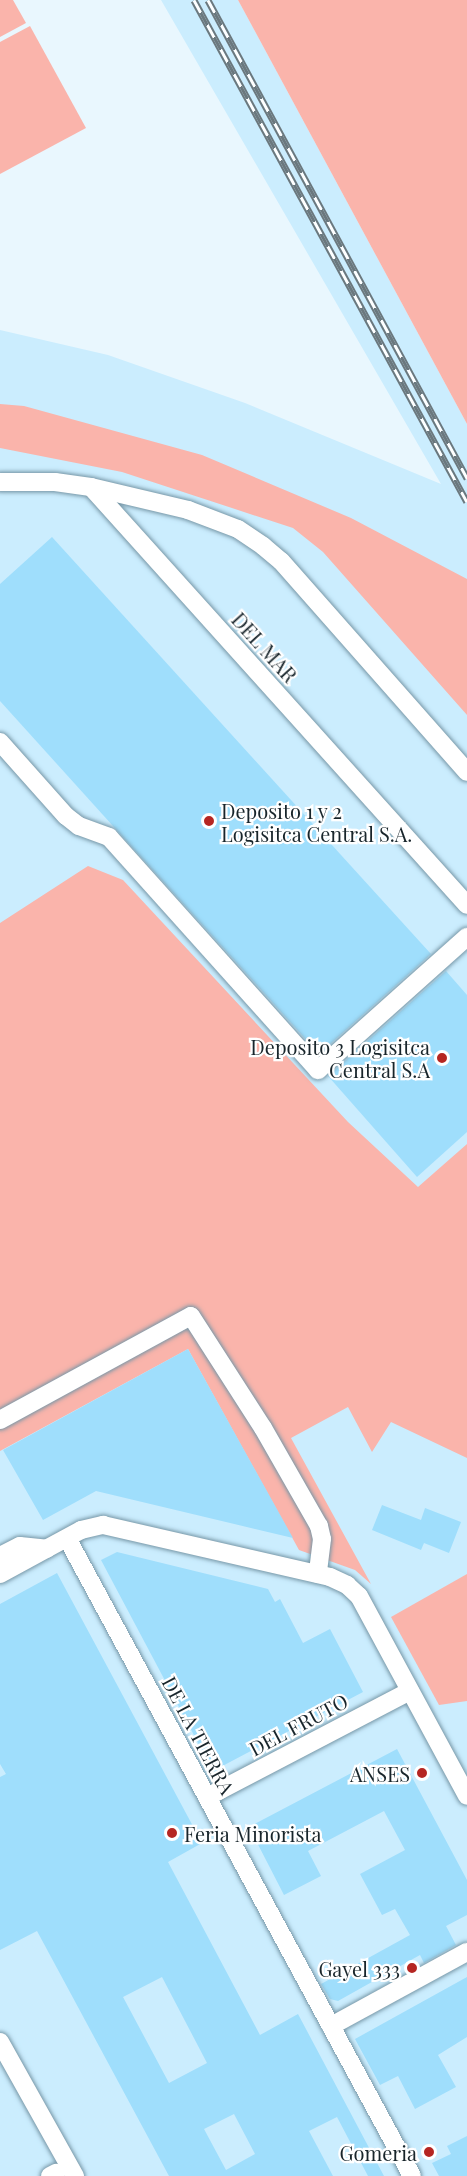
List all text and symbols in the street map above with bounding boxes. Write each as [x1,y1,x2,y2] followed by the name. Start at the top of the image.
[227,607,303,687] street label: DEL MAR
[221,798,413,845] place label: Deposito 1 y 2 Logisitca Central S.A.
[202,814,216,828] marker: Deposito 1 y 2 Logisitca Central S.A.
[250,1034,430,1081] place label: Deposito 3 Logisitca Central S.A
[435,1051,449,1065] marker: Deposito 3 Logisitca Central S.A
[158,1672,240,1798] street label: DE LA TIERRA
[245,1688,351,1760] street label: DEL FRUTO
[350,1761,410,1785] place label: ANSES
[415,1766,429,1780] marker: ANSES
[184,1821,322,1845] place label: Feria Minorista
[165,1826,179,1840] marker: Feria Minorista
[318,1956,400,1980] place label: Gayel 333
[405,1961,419,1975] marker: Gayel 333
[339,2140,417,2164] place label: Gomeria
[422,2145,436,2159] marker: Gomeria

